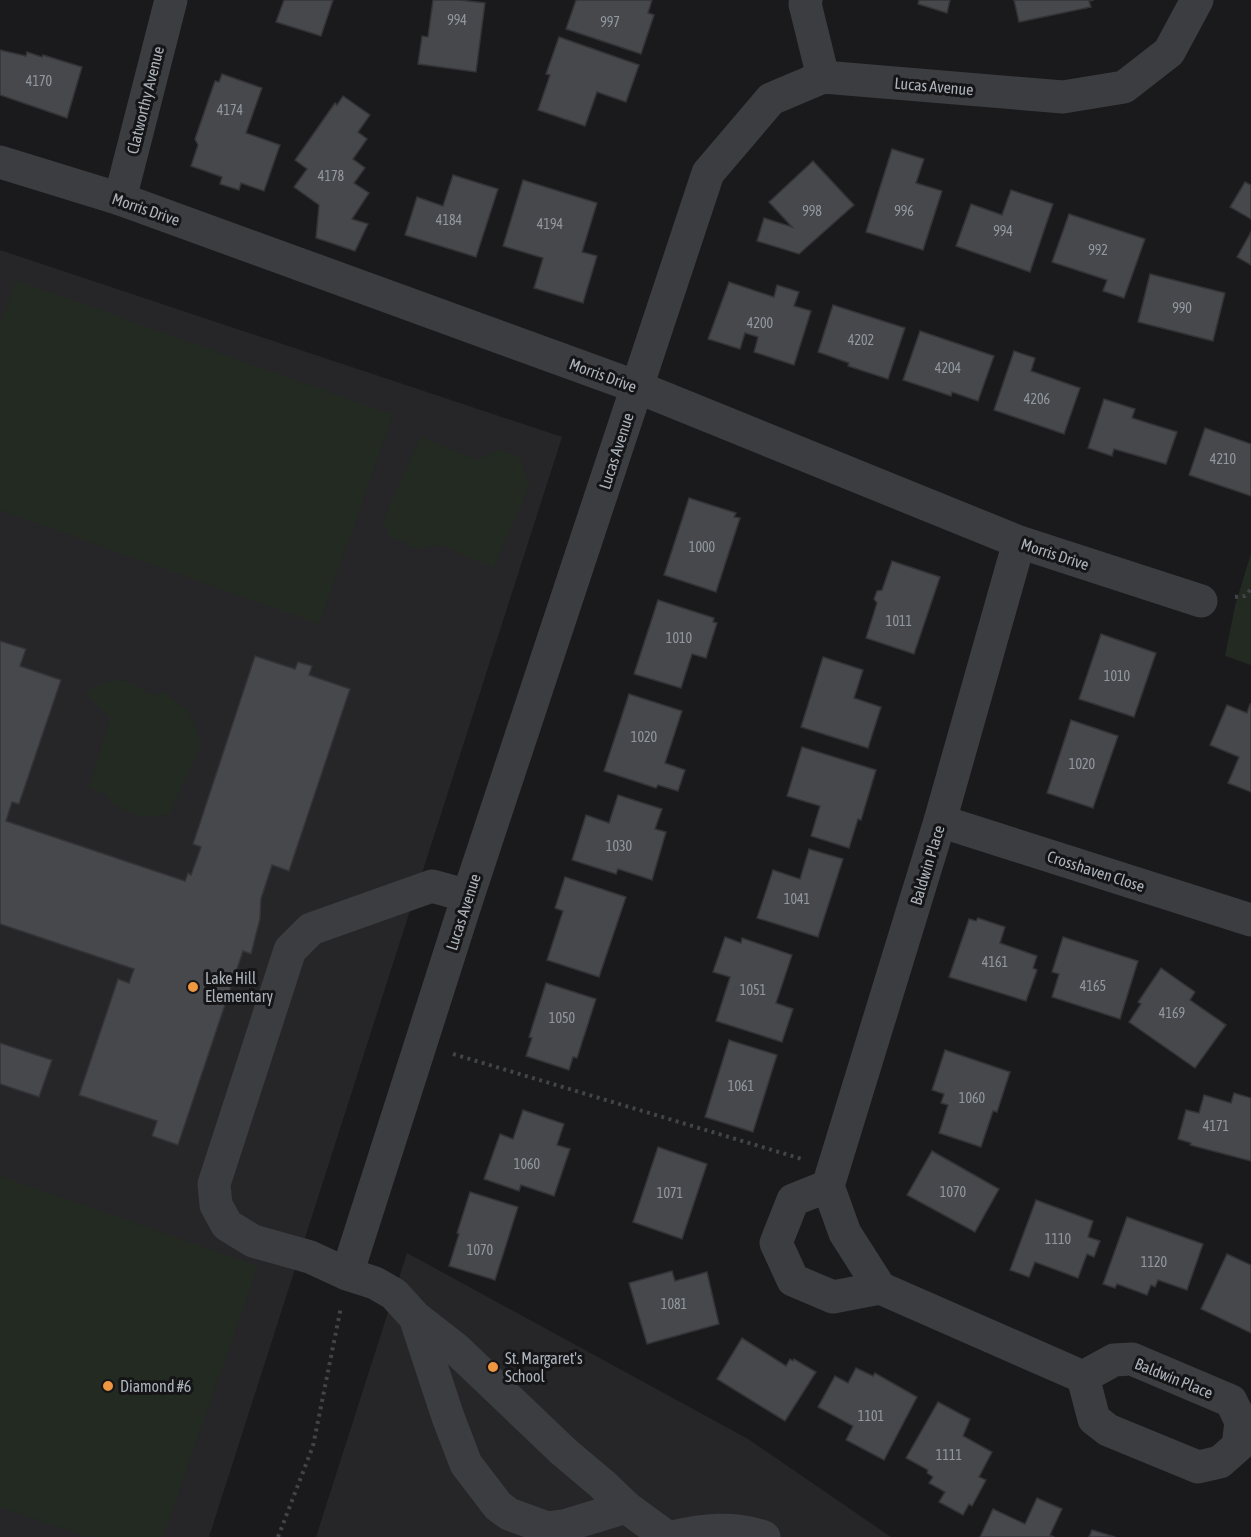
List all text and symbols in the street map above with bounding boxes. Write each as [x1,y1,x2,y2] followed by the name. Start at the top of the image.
[447,12,467,28] house number: 994
[600,14,620,30] house number: 997
[123,44,168,156] street label: Clatworthy Avenue
[26,73,53,89] house number: 4170
[894,74,974,98] street label: Lucas Avenue
[217,102,244,118] house number: 4174
[318,168,345,184] house number: 4178
[110,189,182,229] street label: Morris Drive
[802,203,822,219] house number: 998
[894,203,914,219] house number: 996
[436,212,463,228] house number: 4184
[537,216,564,232] house number: 4194
[993,223,1013,239] house number: 994
[1088,242,1108,258] house number: 992
[1172,300,1192,316] house number: 990
[747,315,774,331] house number: 4200
[848,332,874,348] house number: 4202
[567,355,639,395] street label: Morris Drive
[935,360,962,376] house number: 4204
[1024,391,1051,407] house number: 4206
[595,410,637,492] street label: Lucas Avenue
[1210,451,1237,467] house number: 4210
[1019,535,1091,573] street label: Morris Drive
[689,539,716,555] house number: 1000
[886,613,912,629] house number: 1011
[666,630,693,646] house number: 1010
[1104,668,1131,684] house number: 1010
[631,729,658,745] house number: 1020
[1069,756,1096,772] house number: 1020
[906,823,948,907] street label: Baldwin Place
[606,838,633,854] house number: 1030
[1045,847,1147,895] street label: Crosshaven Close
[442,871,484,953] street label: Lucas Avenue
[784,891,810,907] house number: 1041
[982,954,1008,970] house number: 4161
[205,969,273,1006] place label: Lake Hill Elementary
[1080,978,1106,994] house number: 4165
[186,980,200,994] marker: Lake Hill Elementary
[740,982,766,998] house number: 1051
[1159,1005,1185,1021] house number: 4169
[549,1010,576,1026] house number: 1050
[728,1078,754,1094] house number: 1061
[959,1090,986,1106] house number: 1060
[1203,1118,1229,1134] house number: 4171
[514,1156,541,1172] house number: 1060
[940,1184,967,1200] house number: 1070
[657,1185,683,1201] house number: 1071
[1045,1231,1072,1247] house number: 1110
[467,1242,494,1258] house number: 1070
[1141,1254,1168,1270] house number: 1120
[661,1296,687,1312] house number: 1081
[505,1349,583,1385] place label: St. Margaret's School
[1132,1354,1216,1402] street label: Baldwin Place
[486,1360,500,1374] marker: St. Margaret's School
[120,1377,191,1395] place label: Diamond #6
[101,1379,115,1393] marker: Diamond #6
[858,1408,884,1424] house number: 1101
[936,1447,962,1463] house number: 1111

